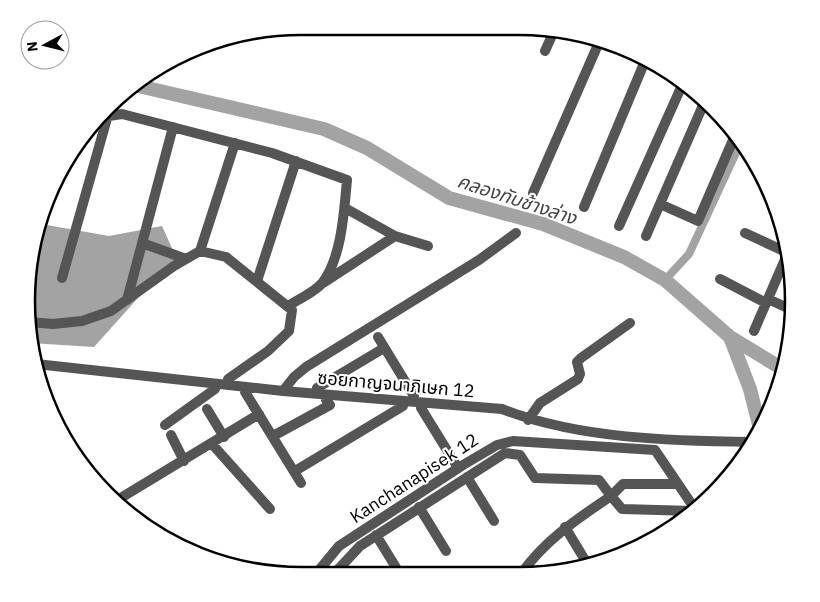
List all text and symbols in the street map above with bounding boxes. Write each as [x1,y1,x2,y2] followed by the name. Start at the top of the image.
[20,20,70,70] north arrow
[23,40,42,53] text: N
[454,168,580,230] water label: คลองทับช้างล่าง
[317,366,475,402] street label: ซอยกาญจนาภิเษก 12
[345,428,483,528] street label: Kanchanapisek 12

